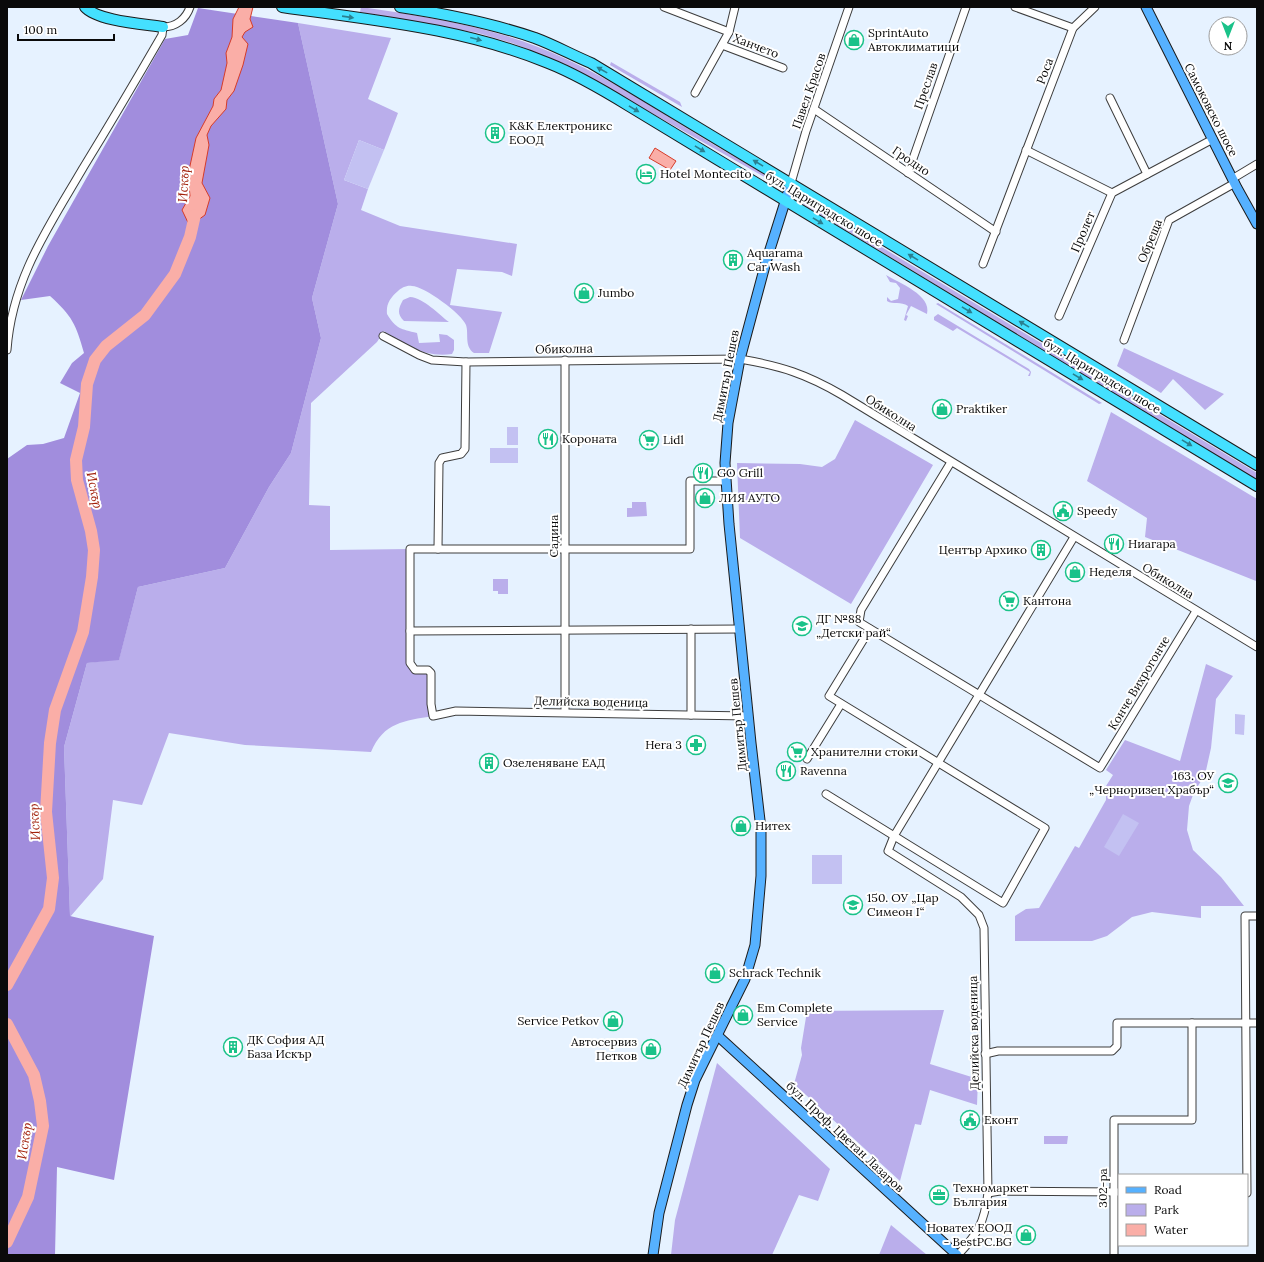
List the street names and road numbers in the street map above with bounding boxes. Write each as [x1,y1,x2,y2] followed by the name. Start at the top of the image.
[731,30,781,61] street label: Ханчето
[789,51,829,131] street label: Павел Красов
[1033,56,1056,86] street label: Роса
[911,60,941,111] street label: Преслав
[1181,61,1242,159] street label: Самоковско шосе
[890,143,933,179] street label: Гродно
[763,168,886,250] street label: бул. Цариградско шосе
[1067,209,1098,254] street label: Пролет
[1134,217,1165,265] street label: Обреща
[709,329,742,423] street label: Димитър Пешев
[1041,335,1164,417] street label: бул. Цариградско шосе
[535,340,593,357] street label: Обиколна
[863,391,920,434] street label: Обиколна
[546,515,561,557] street label: Садина
[1140,559,1197,602] street label: Обиколна
[1104,632,1173,733] street label: Конче Вихрогонче
[725,678,750,772] street label: Димитър Пешев
[534,693,648,710] street label: Делийска воденица
[965,976,982,1090] street label: Делийска воденица
[674,999,727,1090] street label: Димитър Пешев
[783,1078,907,1195] street label: бул. Проф. Цветан Лазаров
[1095,1168,1110,1208] street label: 302-ра

